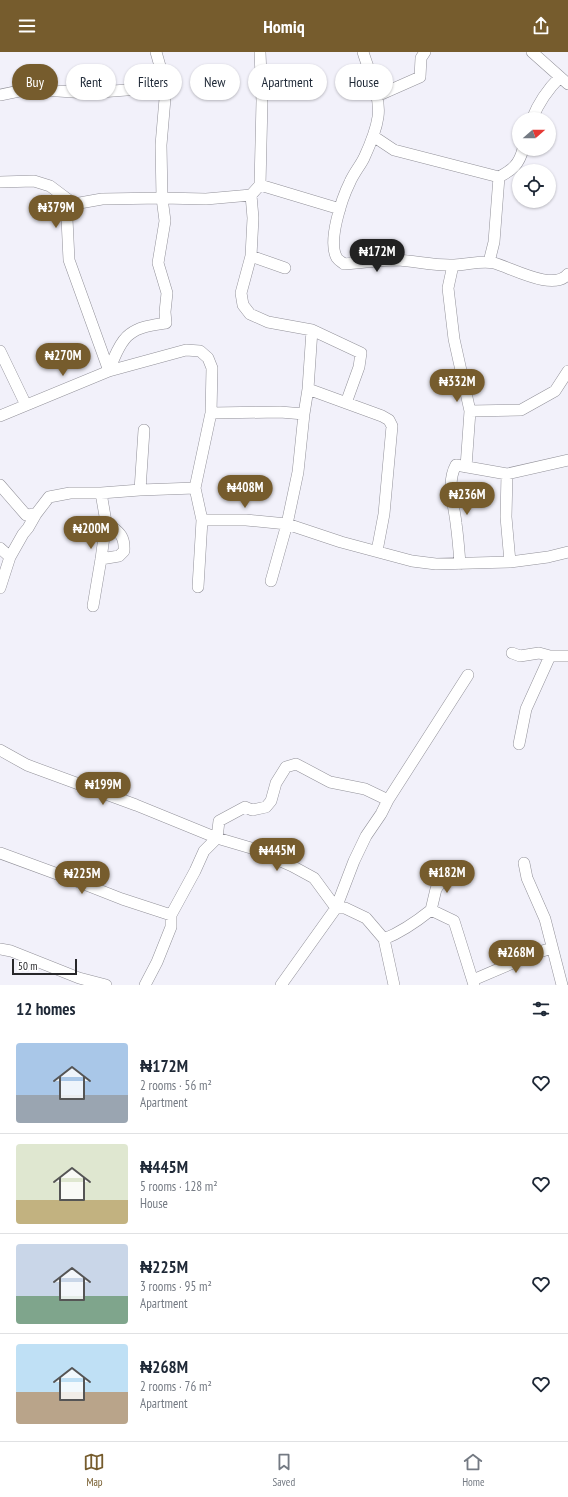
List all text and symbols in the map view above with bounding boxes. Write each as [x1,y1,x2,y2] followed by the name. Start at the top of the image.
[16,15,38,37] icon: menu
[263,15,305,38] text: Homiq
[530,15,552,37] icon: share
[12,64,58,100] chip: Buy
[66,64,116,100] chip: Rent
[124,64,182,100] chip: Filters
[190,64,240,100] chip: New
[248,64,327,100] chip: Apartment
[335,64,393,100] chip: House
[512,112,556,156] north arrow
[512,112,556,208] map controls
[512,164,556,208] button: locate
[28,195,84,229] pin: ₦379M
[38,199,74,216] text: ₦379M
[349,239,405,273] pin: ₦172M
[359,243,395,260] text: ₦172M
[35,343,91,377] pin: ₦270M
[45,347,81,364] text: ₦270M
[429,369,485,403] pin: ₦332M
[439,373,475,390] text: ₦332M
[217,475,273,509] pin: ₦408M
[227,479,263,496] text: ₦408M
[439,482,495,516] pin: ₦236M
[449,486,485,503] text: ₦236M
[63,516,119,550] pin: ₦200M
[73,520,109,537] text: ₦200M
[75,772,131,806] pin: ₦199M
[85,776,121,793] text: ₦199M
[249,838,305,872] pin: ₦445M
[259,842,295,859] text: ₦445M
[419,860,475,894] pin: ₦182M
[54,861,110,895] pin: ₦225M
[429,864,465,881] text: ₦182M
[64,865,100,882] text: ₦225M
[488,940,544,974] pin: ₦268M
[498,944,534,961] text: ₦268M
[12,957,77,976] scale bar
[18,959,37,973] text: 50 m
[16,998,75,1020] text: 12 homes
[530,998,552,1020] icon: filters
[140,1055,188,1077] text: ₦172M
[48,1059,96,1107] icon: home
[530,1072,552,1094] icon: heart
[140,1077,212,1094] text: 2 rooms · 56 m²
[140,1094,188,1111] text: Apartment
[140,1156,188,1178] text: ₦445M
[48,1160,96,1208] icon: home
[530,1173,552,1195] icon: heart
[140,1178,218,1195] text: 5 rooms · 128 m²
[140,1195,168,1212] text: House
[140,1256,188,1278] text: ₦225M
[48,1260,96,1308] icon: home
[530,1273,552,1295] icon: heart
[140,1278,212,1295] text: 3 rooms · 95 m²
[140,1295,188,1312] text: Apartment
[140,1356,188,1378] text: ₦268M
[48,1360,96,1408] icon: home
[530,1373,552,1395] icon: heart
[140,1378,212,1395] text: 2 rooms · 76 m²
[140,1395,188,1412] text: Apartment
[83,1451,105,1489] tab: Map
[272,1451,295,1489] tab: Saved
[462,1451,485,1489] tab: Home

